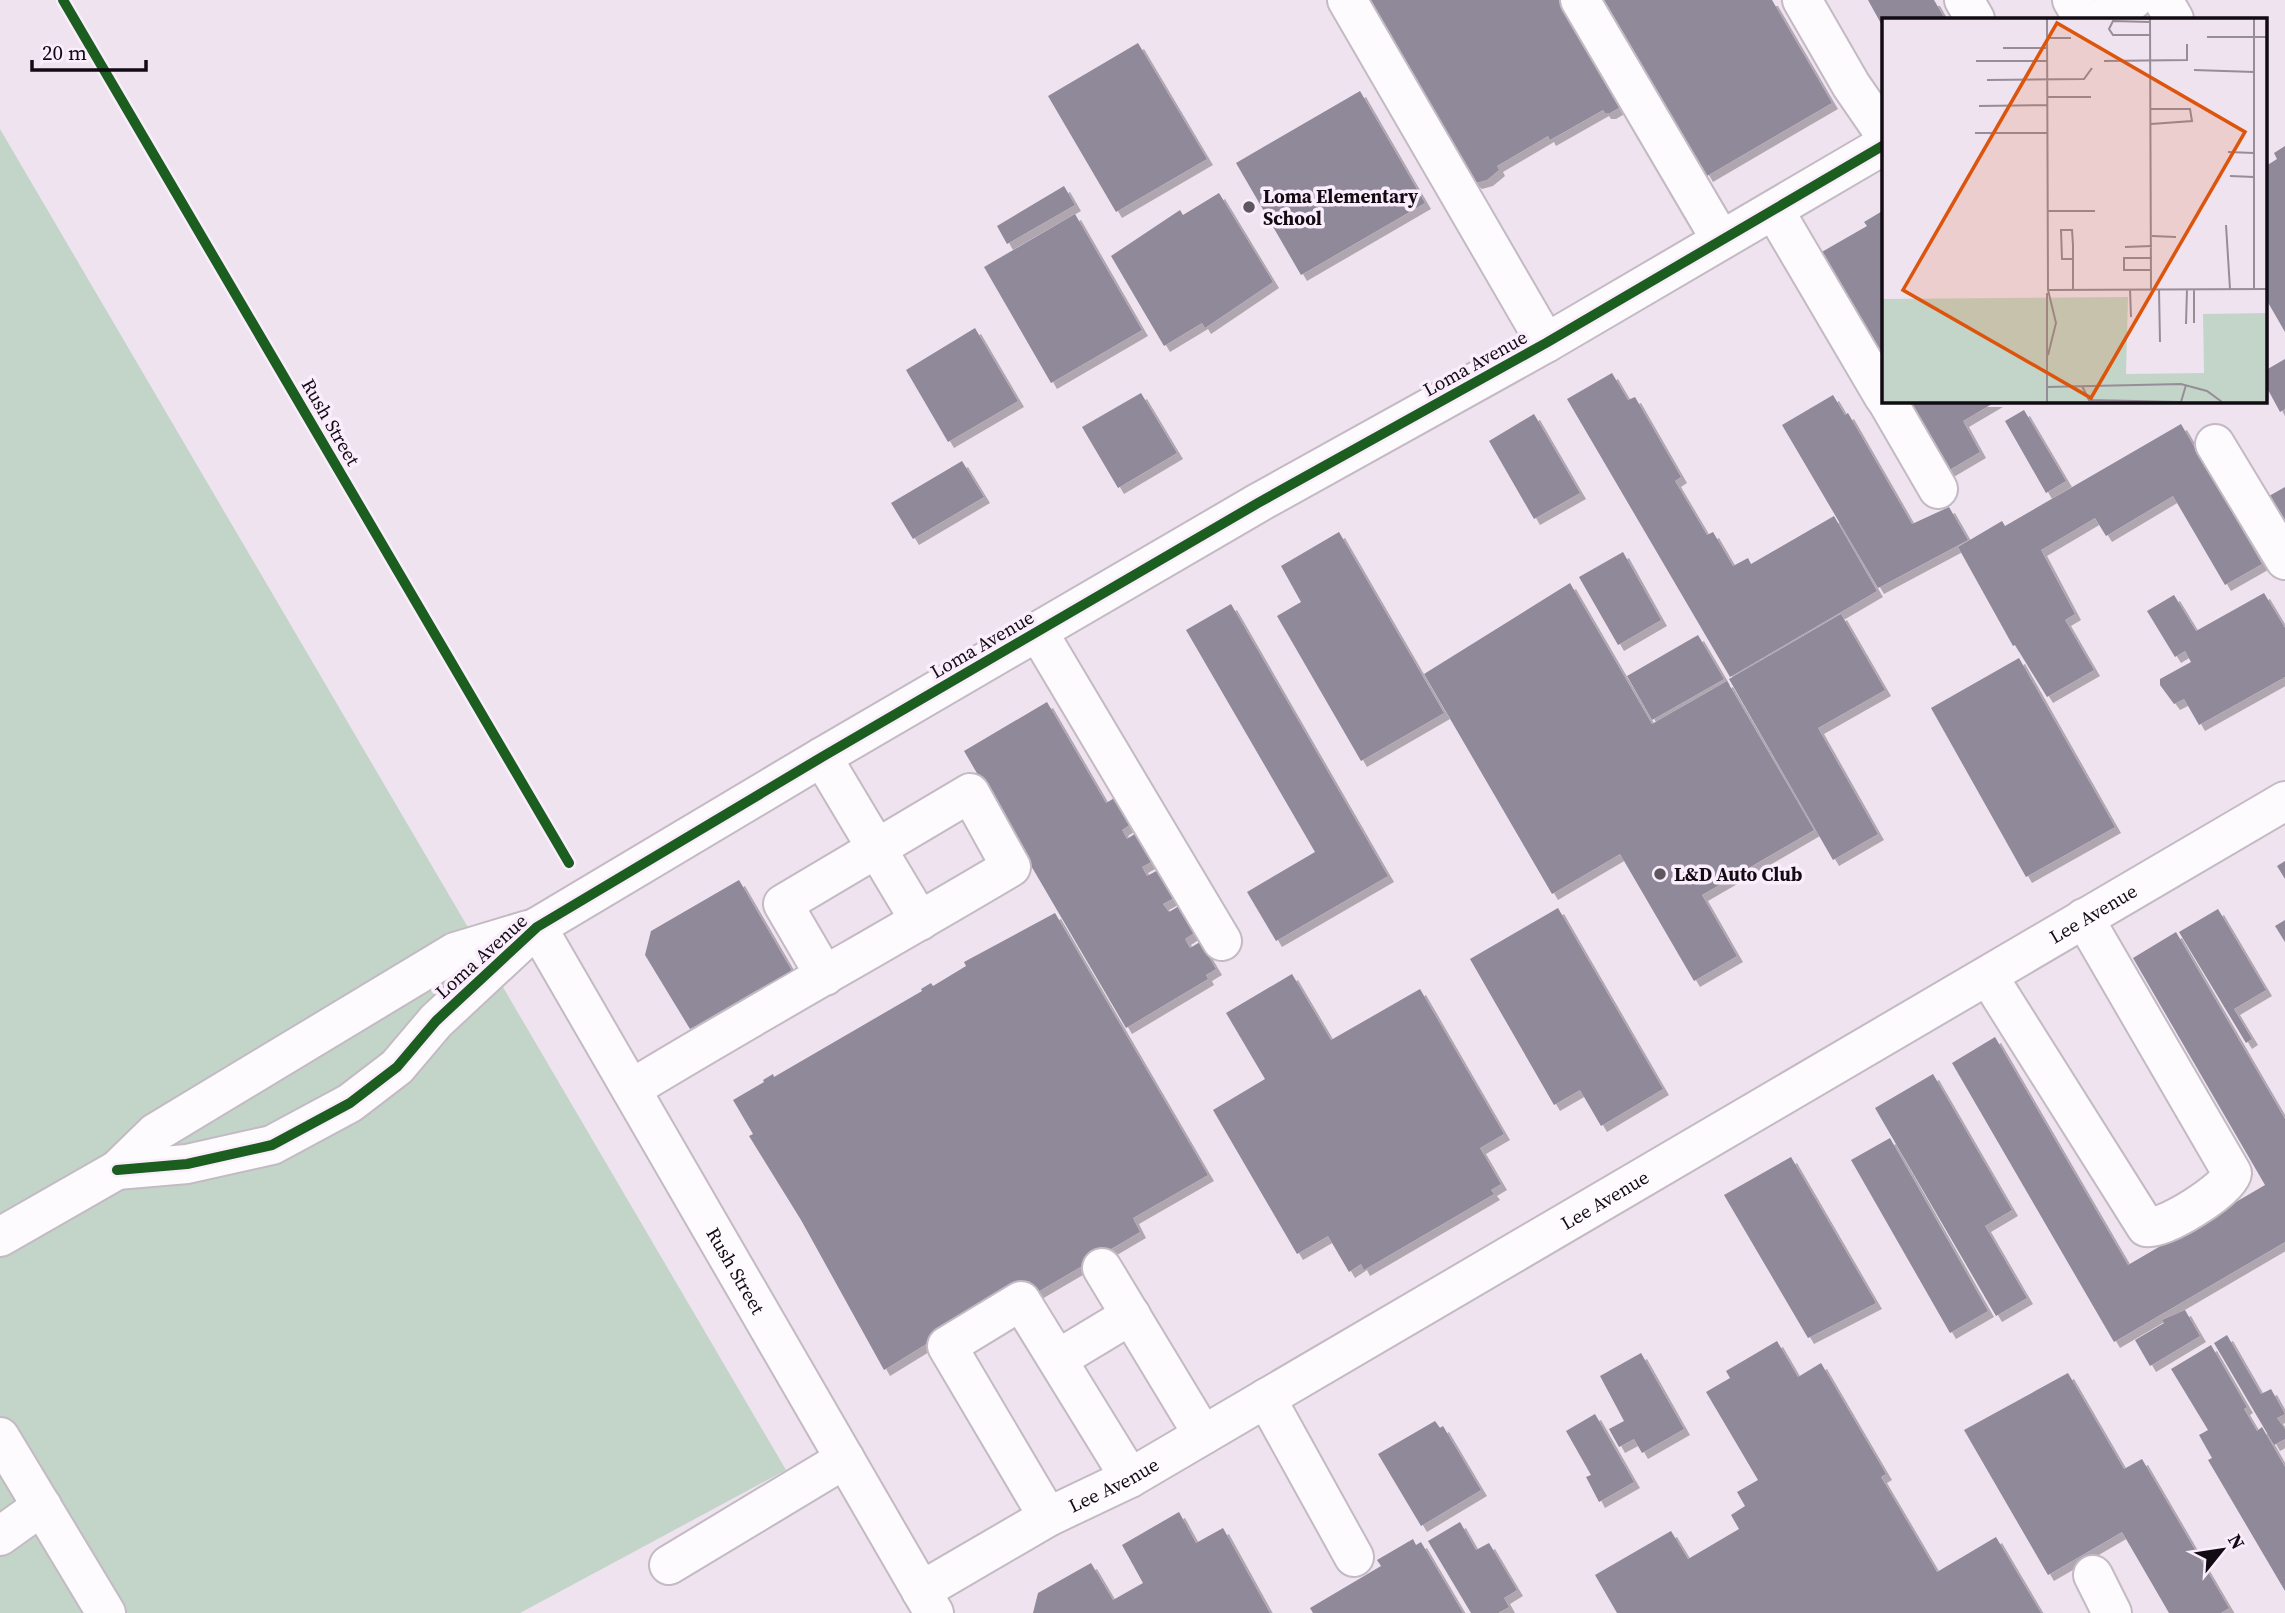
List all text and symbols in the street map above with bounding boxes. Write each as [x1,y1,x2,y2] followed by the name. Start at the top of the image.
[1882,18,2268,402] inset map
[32,28,145,72] scale bar
[42,38,87,67] text: 20 m
[1263,183,1419,231] place label: Loma Elementary School
[1241,199,1257,215] marker: Loma Elementary School
[1418,324,1532,402] street label: Loma Avenue
[296,374,367,471] street label: Rush Street
[926,604,1038,684] street label: Loma Avenue
[1674,861,1803,887] place label: L&D Auto Club
[1652,866,1668,882] marker: L&D Auto Club
[2044,878,2142,949] street label: Lee Avenue
[429,908,533,1004] street label: Loma Avenue
[1556,1164,1653,1236] street label: Lee Avenue
[700,1222,772,1320] street label: Rush Street
[1064,1451,1163,1518] street label: Lee Avenue
[2187,1515,2257,1585] north arrow
[2222,1529,2252,1554] text: N

